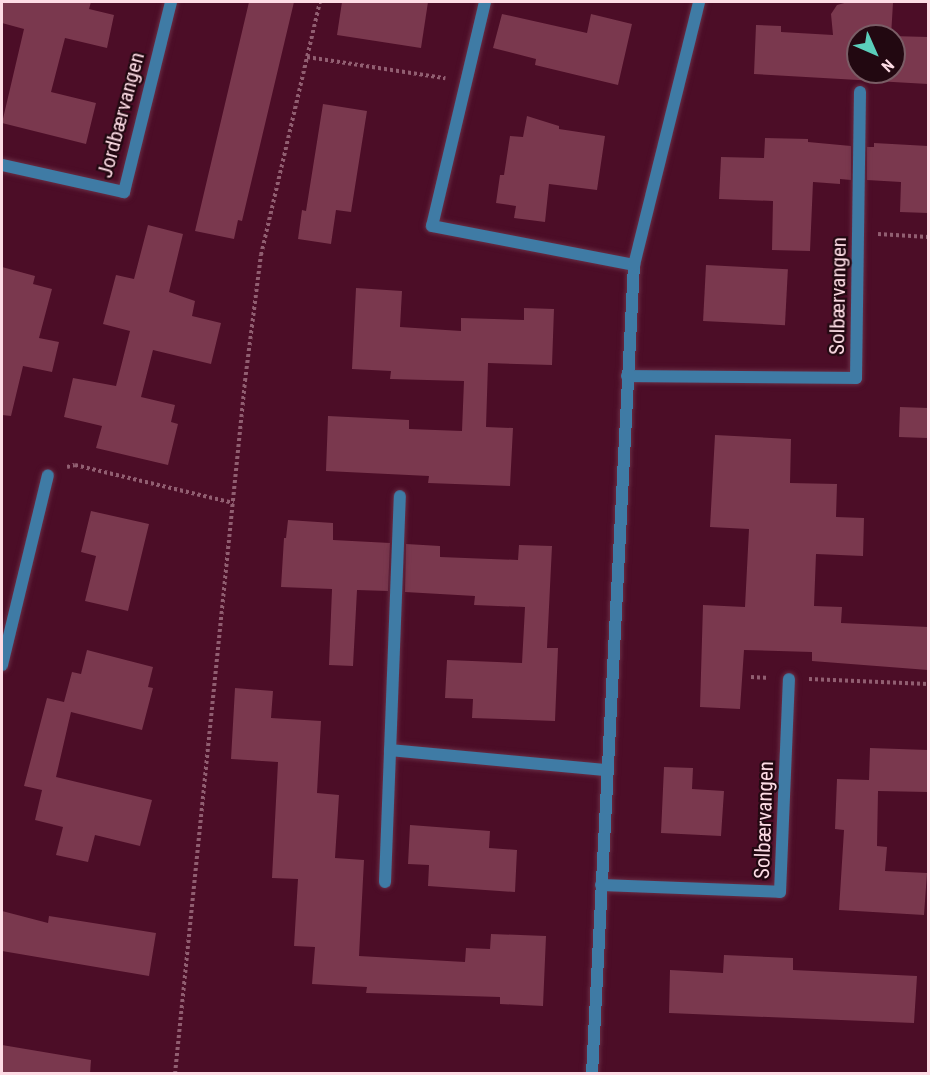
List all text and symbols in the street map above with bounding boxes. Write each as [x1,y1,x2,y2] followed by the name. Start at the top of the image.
[846,24,906,84] north arrow
[92,49,150,181] street label: Jordbærvangen
[877,55,898,76] text: N
[824,237,852,355] street label: Solbærvangen
[749,761,779,879] street label: Solbærvangen

